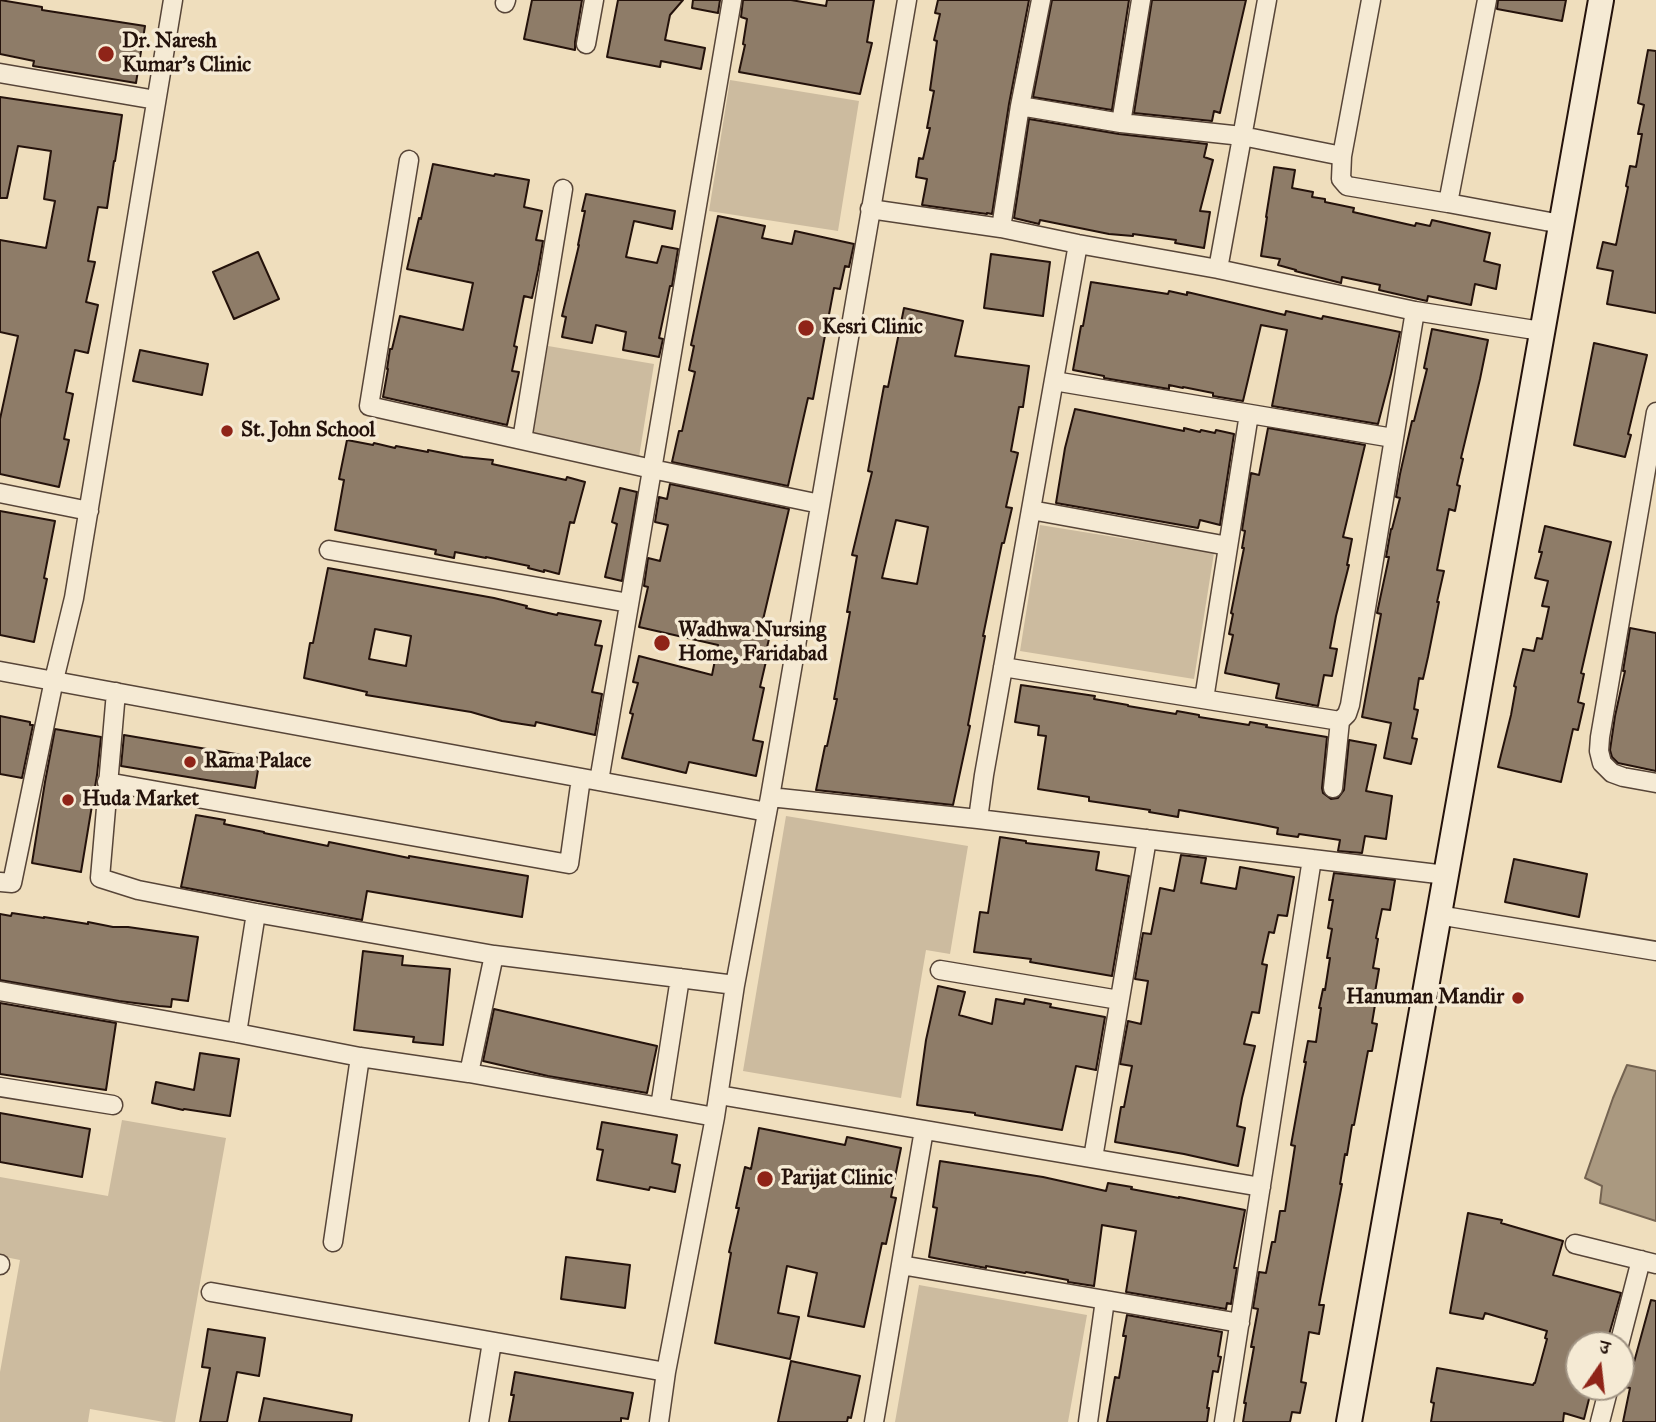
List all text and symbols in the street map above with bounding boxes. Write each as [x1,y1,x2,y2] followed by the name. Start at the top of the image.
[122,29,251,79] place label: Dr. Naresh Kumar's Clinic
[96,44,116,64] marker: Dr. Naresh Kumar's Clinic
[822,315,923,341] place label: Kesri Clinic
[796,318,816,338] marker: Kesri Clinic
[241,418,375,444] place label: St. John School
[219,423,235,439] marker: St. John School
[678,618,828,668] place label: Wadhwa Nursing Home, Faridabad
[652,633,672,653] marker: Wadhwa Nursing Home, Faridabad
[204,749,311,775] place label: Rama Palace
[182,754,198,770] marker: Rama Palace
[82,787,199,813] place label: Huda Market
[60,792,76,808] marker: Huda Market
[1346,985,1504,1011] place label: Hanuman Mandir
[1510,990,1526,1006] marker: Hanuman Mandir
[781,1166,893,1192] place label: Parijat Clinic
[755,1169,775,1189] marker: Parijat Clinic
[1565,1331,1635,1401] north arrow
[1597,1335,1612,1359] text: उ

